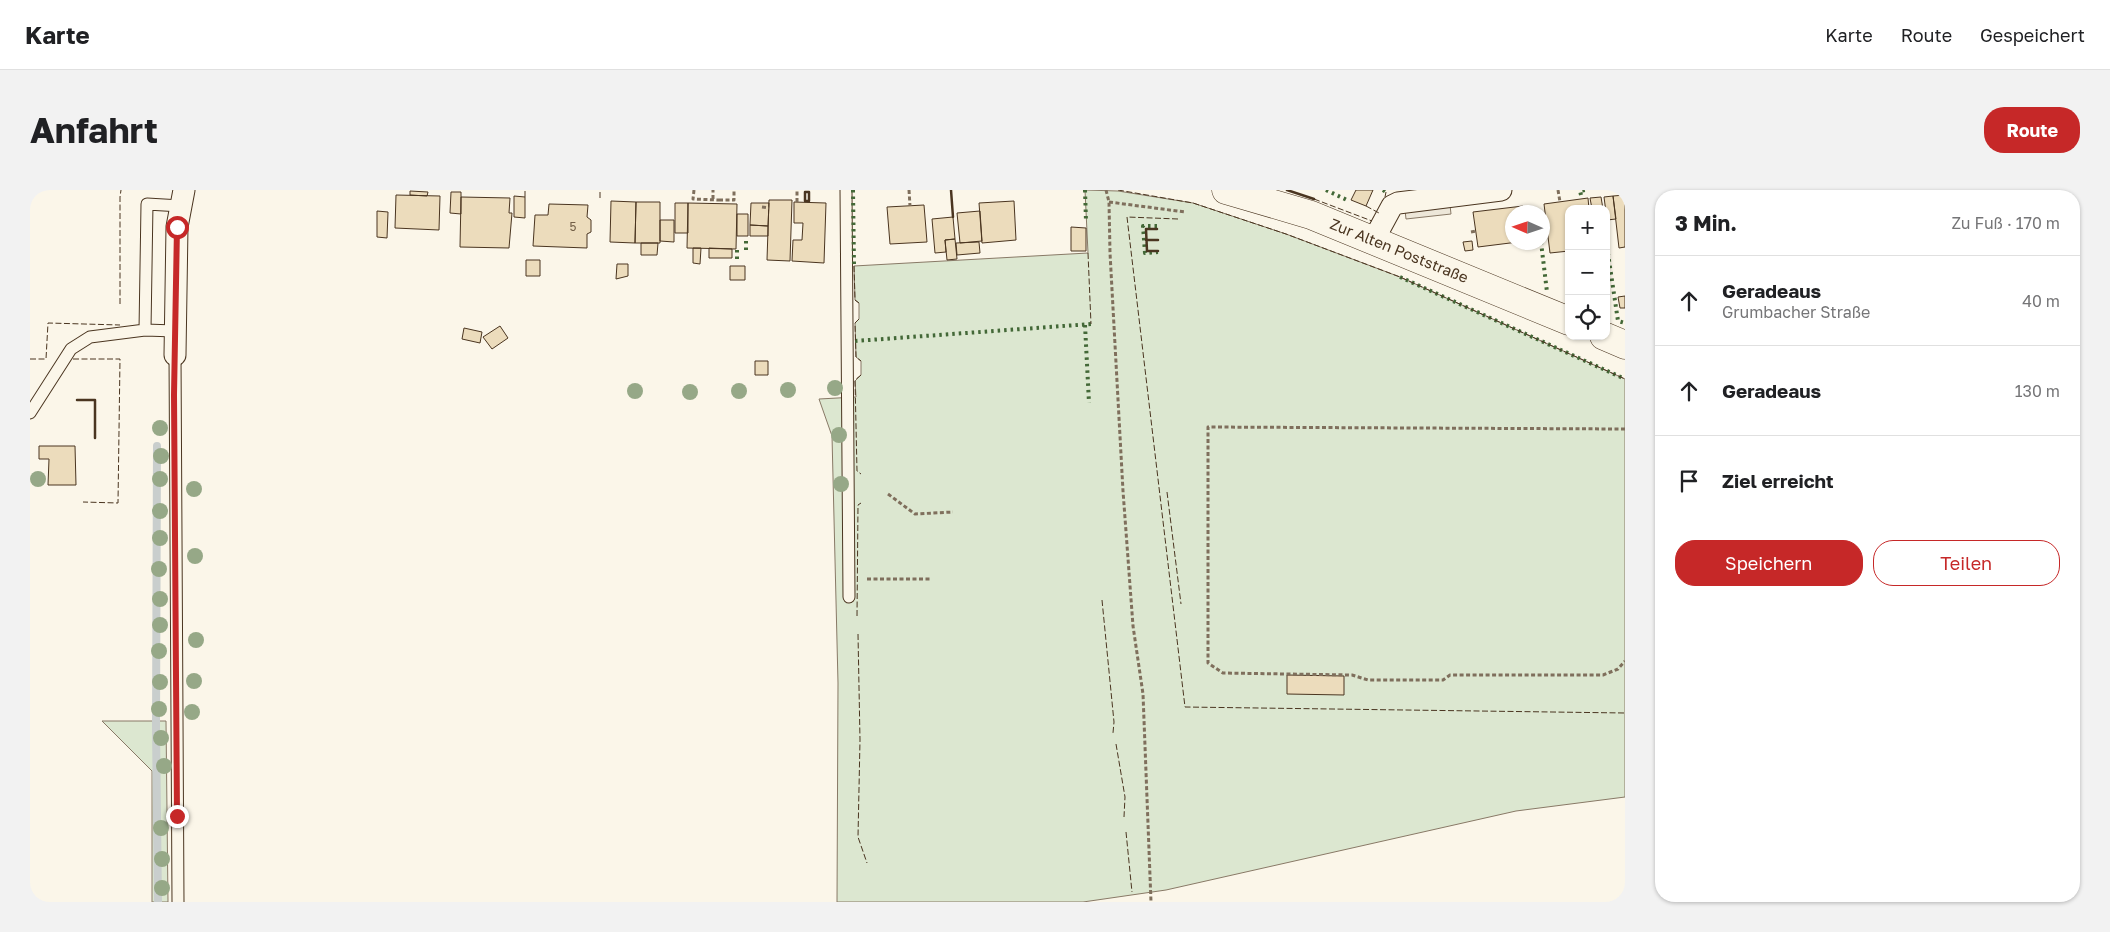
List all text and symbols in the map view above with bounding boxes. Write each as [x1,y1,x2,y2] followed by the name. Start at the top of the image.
[25,20,90,49] text: Karte
[1825,24,1873,46] text: Karte
[1901,24,1952,46] text: Route
[1980,24,2085,46] text: Gespeichert
[1984,107,2080,153] button: Route
[30,109,158,151] text: Anfahrt
[1505,205,1550,250] north arrow
[1565,205,1610,340] map controls
[1565,205,1610,250] button: +
[1675,210,1737,236] text: 3 Min.
[1951,213,2060,233] text: Zu Fuß · 170 m
[1328,214,1471,286] street label: Zur Alten Poststraße
[166,216,189,239] route start
[570,219,577,234] house number: 5
[1565,250,1610,295] button: −
[1722,279,1821,302] text: Geradeaus
[1675,287,1703,315] icon: ahead
[2022,291,2060,311] text: 40 m
[1565,295,1610,340] button: locate
[1722,302,1870,322] text: Grumbacher Straße
[1675,377,1703,405] icon: ahead
[1722,379,1821,402] text: Geradeaus
[2015,381,2060,401] text: 130 m
[1675,467,1703,495] icon: arrive
[1722,469,1834,492] text: Ziel erreicht
[1675,540,1863,586] button: Speichern
[1873,540,2060,586] button: Teilen
[166,805,189,828] route end

